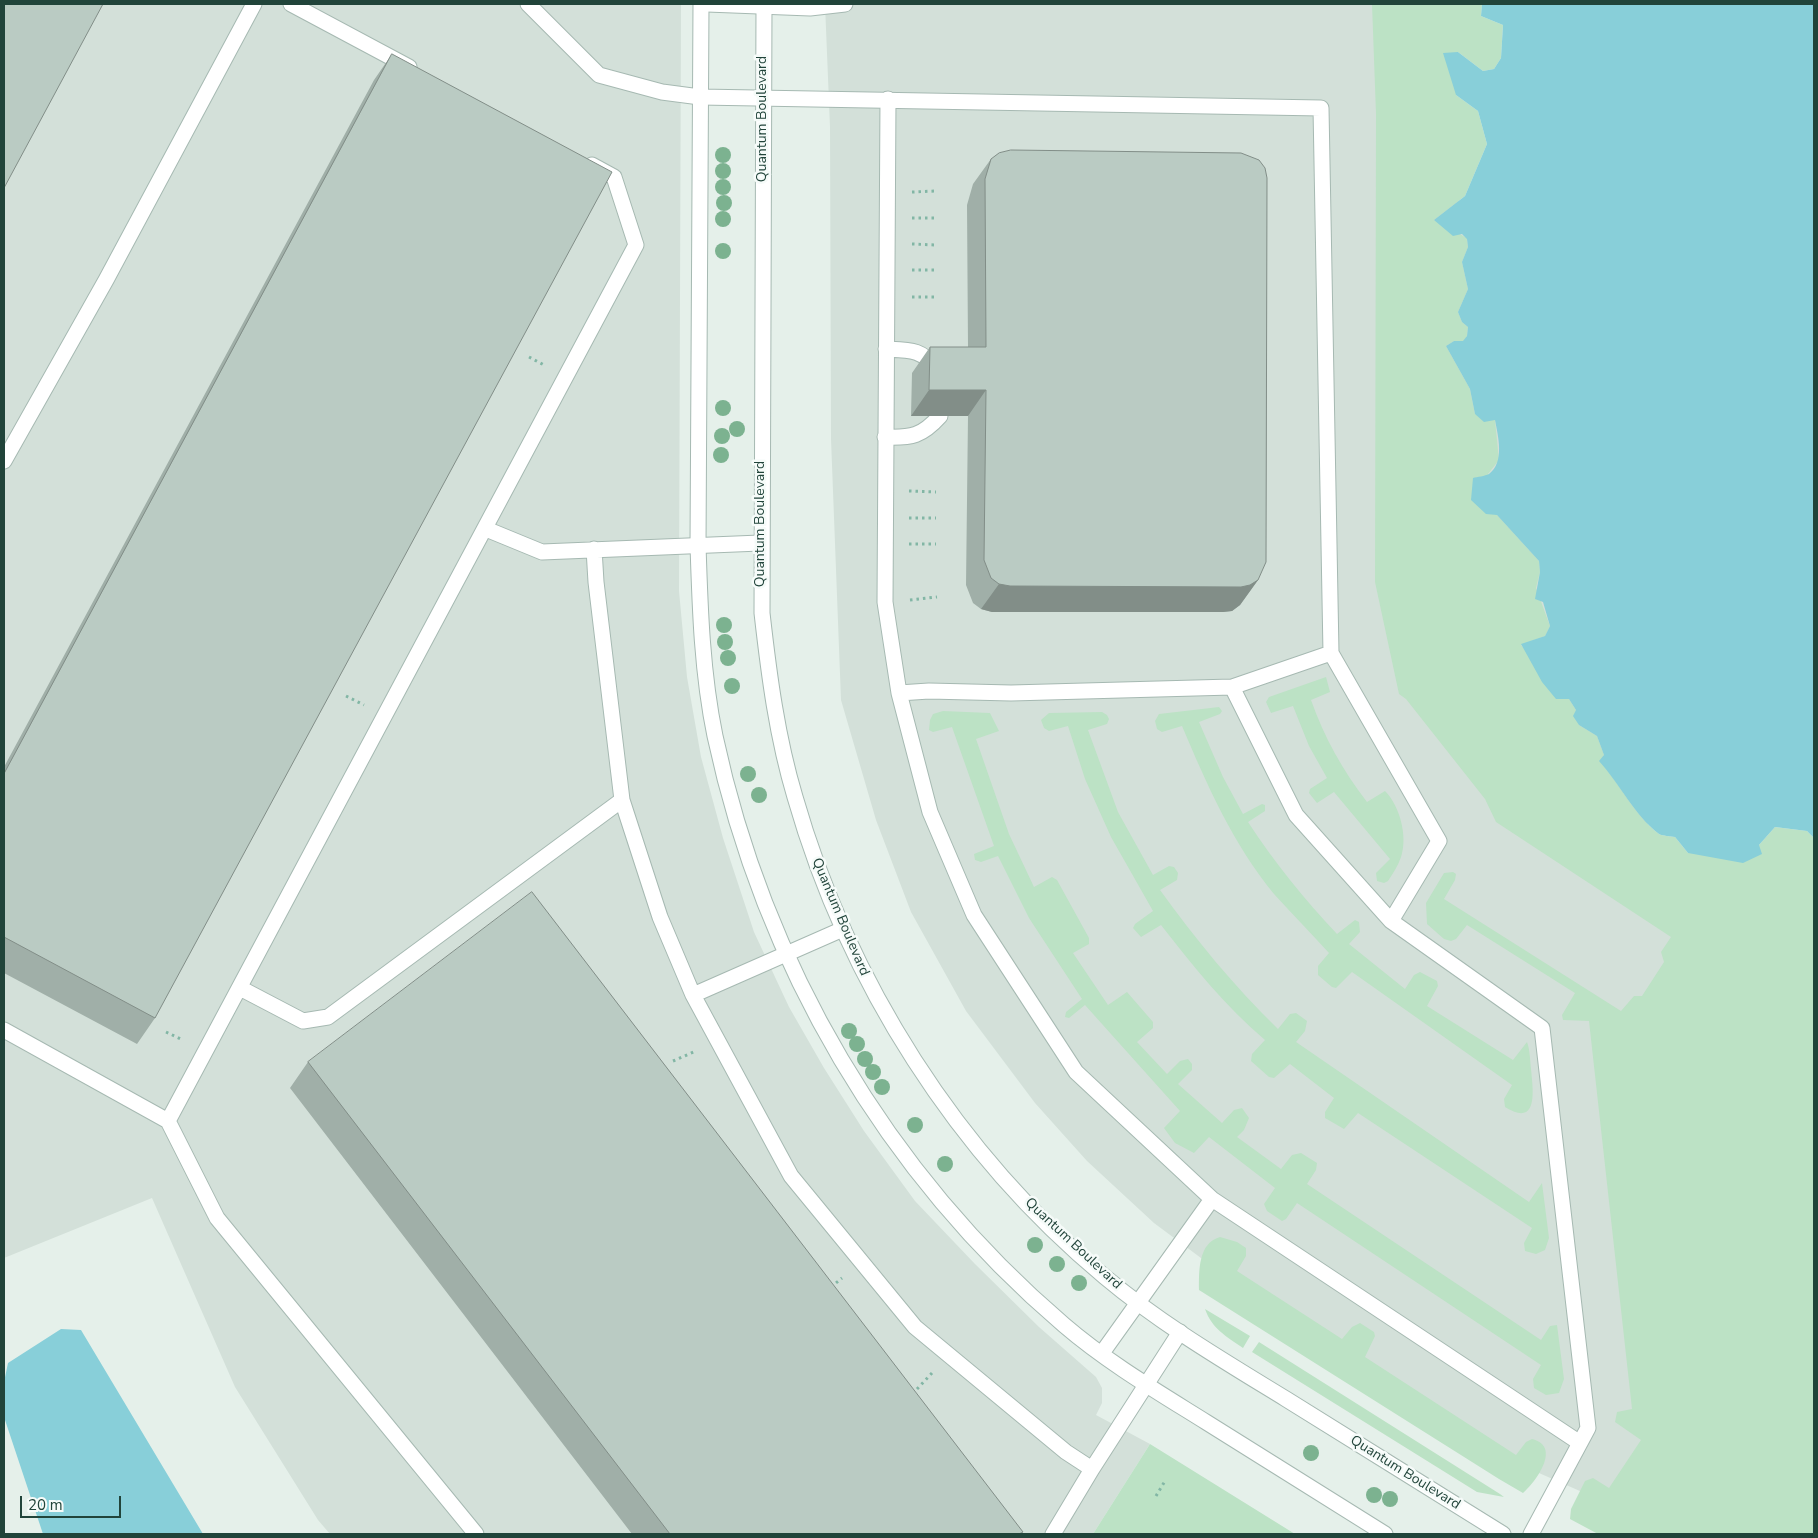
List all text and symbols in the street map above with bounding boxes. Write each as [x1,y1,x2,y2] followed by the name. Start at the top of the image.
[755,56,771,182] street label: Quantum Boulevard
[753,461,769,587] street label: Quantum Boulevard
[808,856,872,978] street label: Quantum Boulevard
[1021,1195,1125,1293] street label: Quantum Boulevard
[1347,1432,1463,1514] street label: Quantum Boulevard
[22,1486,124,1518] scale bar
[28,1495,63,1515] text: 20 m

